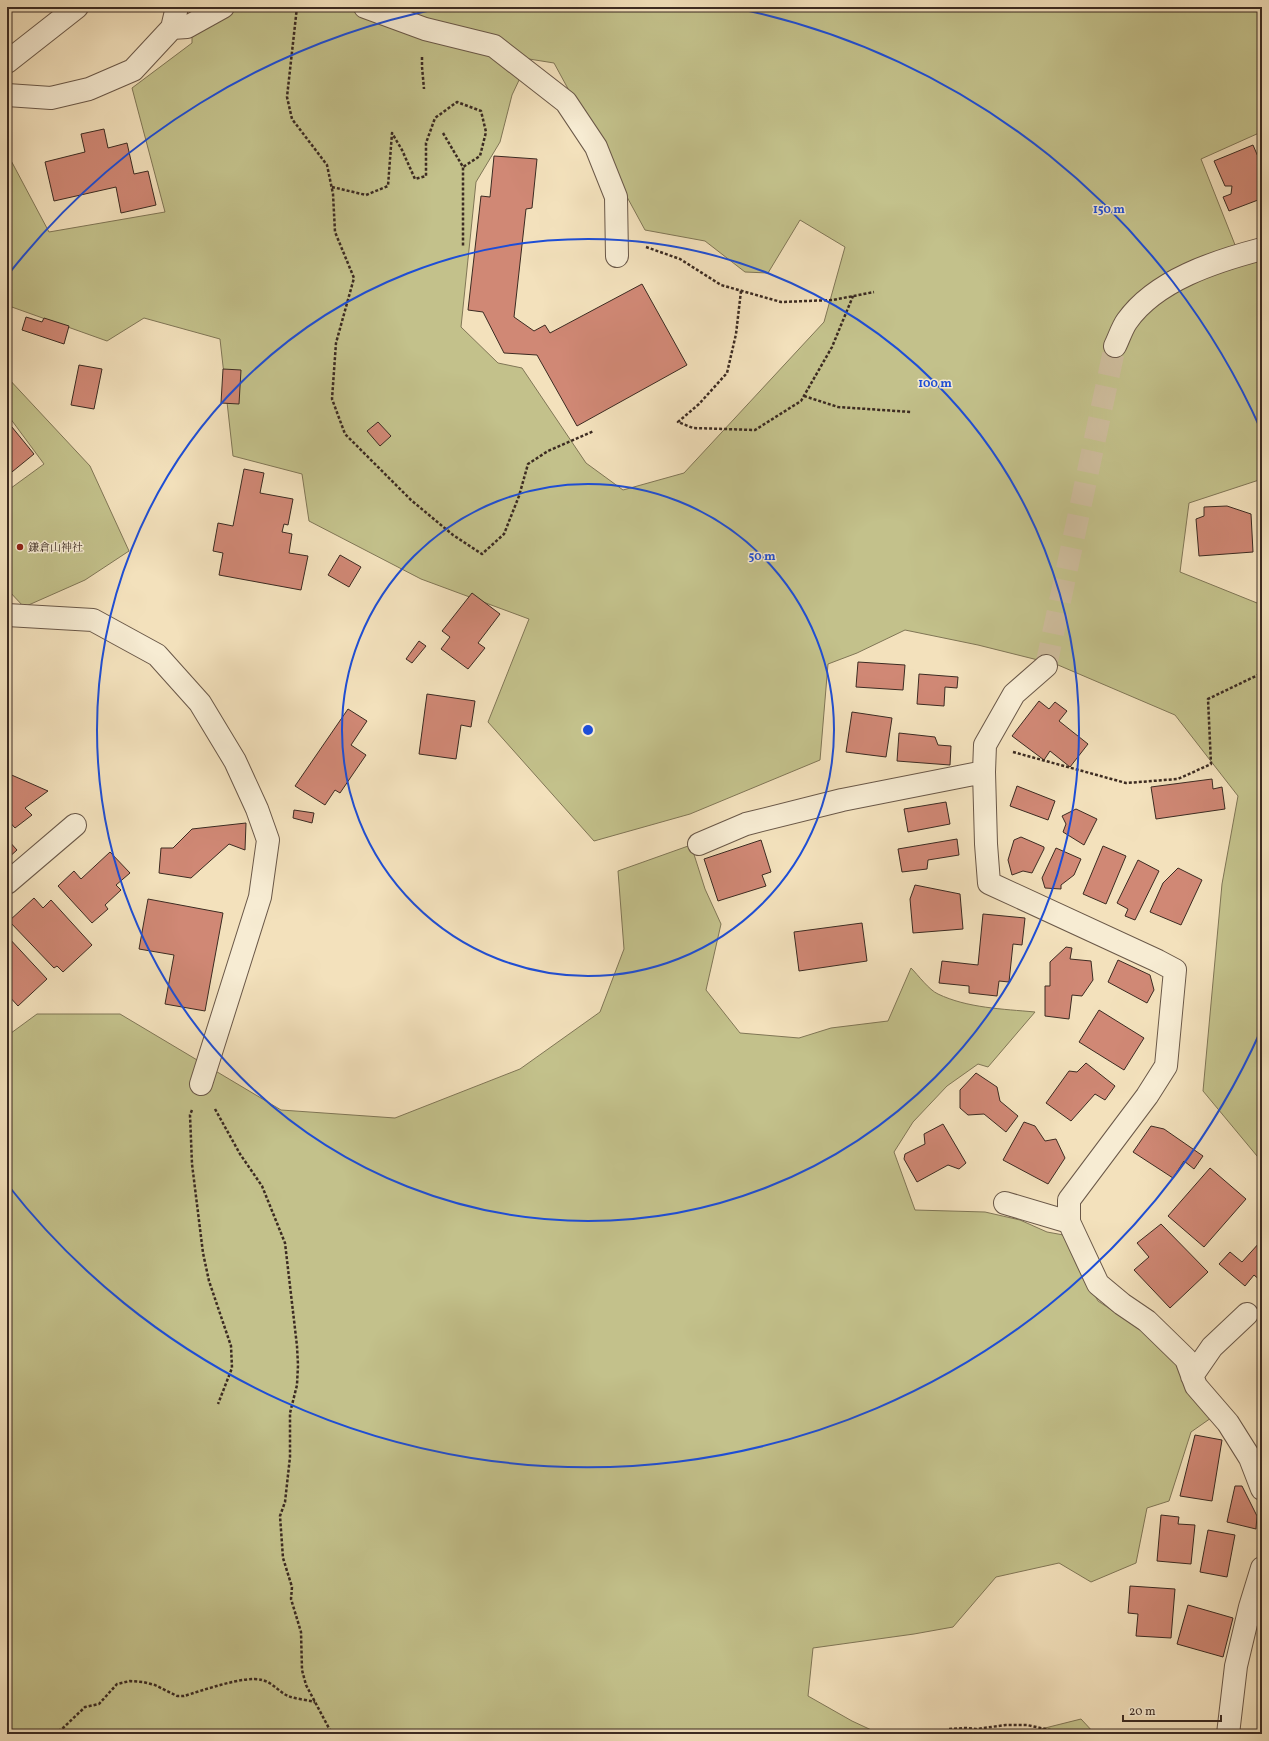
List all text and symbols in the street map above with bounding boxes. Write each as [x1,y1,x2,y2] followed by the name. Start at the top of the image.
[1093,202,1125,218] text: 150 m
[918,376,952,392] text: 100 m
[28,541,83,556] place label: 鎌倉山神社
[15,542,25,552] marker: 鎌倉山神社
[748,549,776,565] text: 50 m
[581,723,595,737] centre of rings
[1123,1697,1221,1723] scale bar
[1129,1704,1156,1720] text: 20 m

